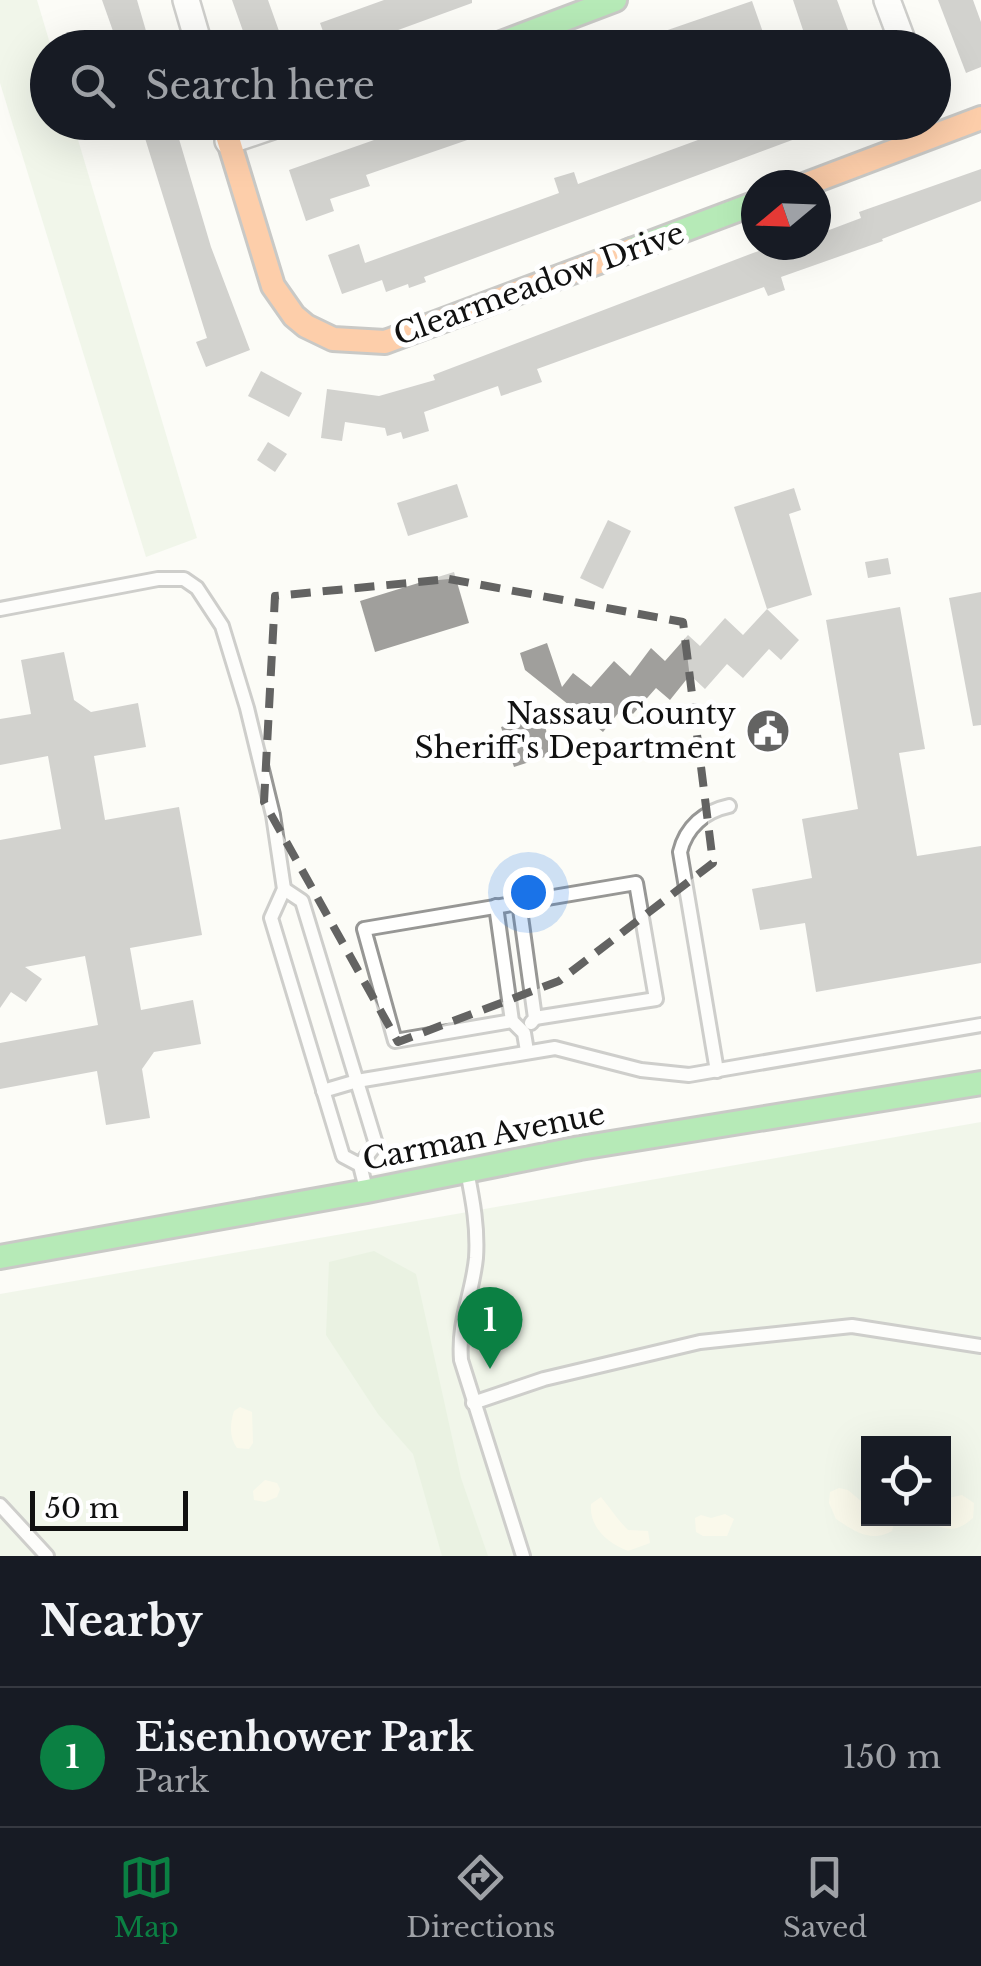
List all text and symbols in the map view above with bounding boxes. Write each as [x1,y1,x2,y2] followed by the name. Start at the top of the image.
[30,30,951,140] search box
[65,58,120,113] icon: search
[145,62,375,109] text: Search here
[741,170,831,260] north arrow
[389,214,689,353] street label: Clearmeadow Drive
[414,695,737,766] place label: Nassau County Sheriff's Department
[745,708,791,754] public building icon: Nassau County Sheriff's Department
[503,867,554,918] your location
[360,1095,608,1178] street label: Carman Avenue
[458,1286,522,1369] pin: 1
[861,1436,951,1526] map controls
[861,1436,951,1526] button: locate
[30,1486,188,1530] scale bar
[45,1491,119,1526] text: 50 m
[40,1595,203,1647] text: Nearby
[135,1714,473,1761] text: Eisenhower Park
[66,1737,79,1777] text: 1
[842,1737,941,1777] text: 150 m
[135,1761,209,1801] text: Park
[114,1850,179,1945] tab: Map
[406,1850,555,1945] tab: Directions
[783,1850,867,1945] tab: Saved

